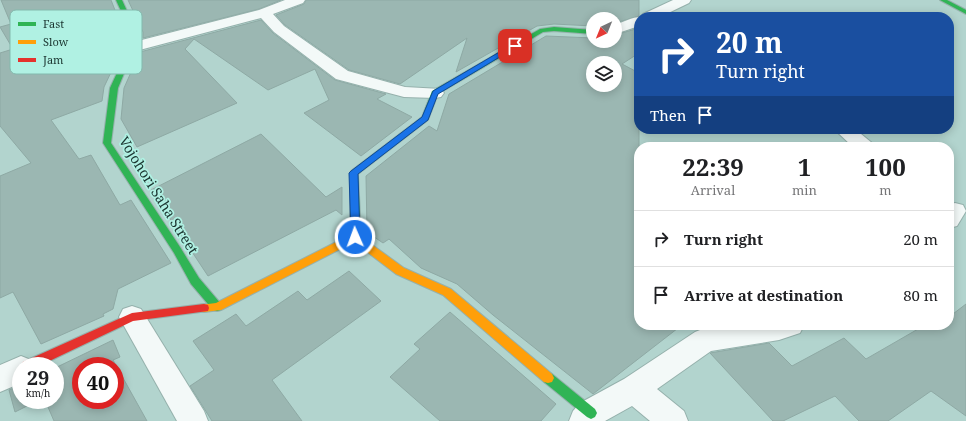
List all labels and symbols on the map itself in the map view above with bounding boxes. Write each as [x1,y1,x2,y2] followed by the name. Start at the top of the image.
[10,10,142,74] legend
[586,12,622,48] north arrow
[43,16,64,31] text: Fast
[498,29,532,63] pin
[43,34,69,49] text: Slow
[42,52,64,67] text: Jam
[115,132,203,258] street label: Vojohori Saha Street
[334,216,376,258] position arrow
[72,357,124,409] speed limit sign: 40

